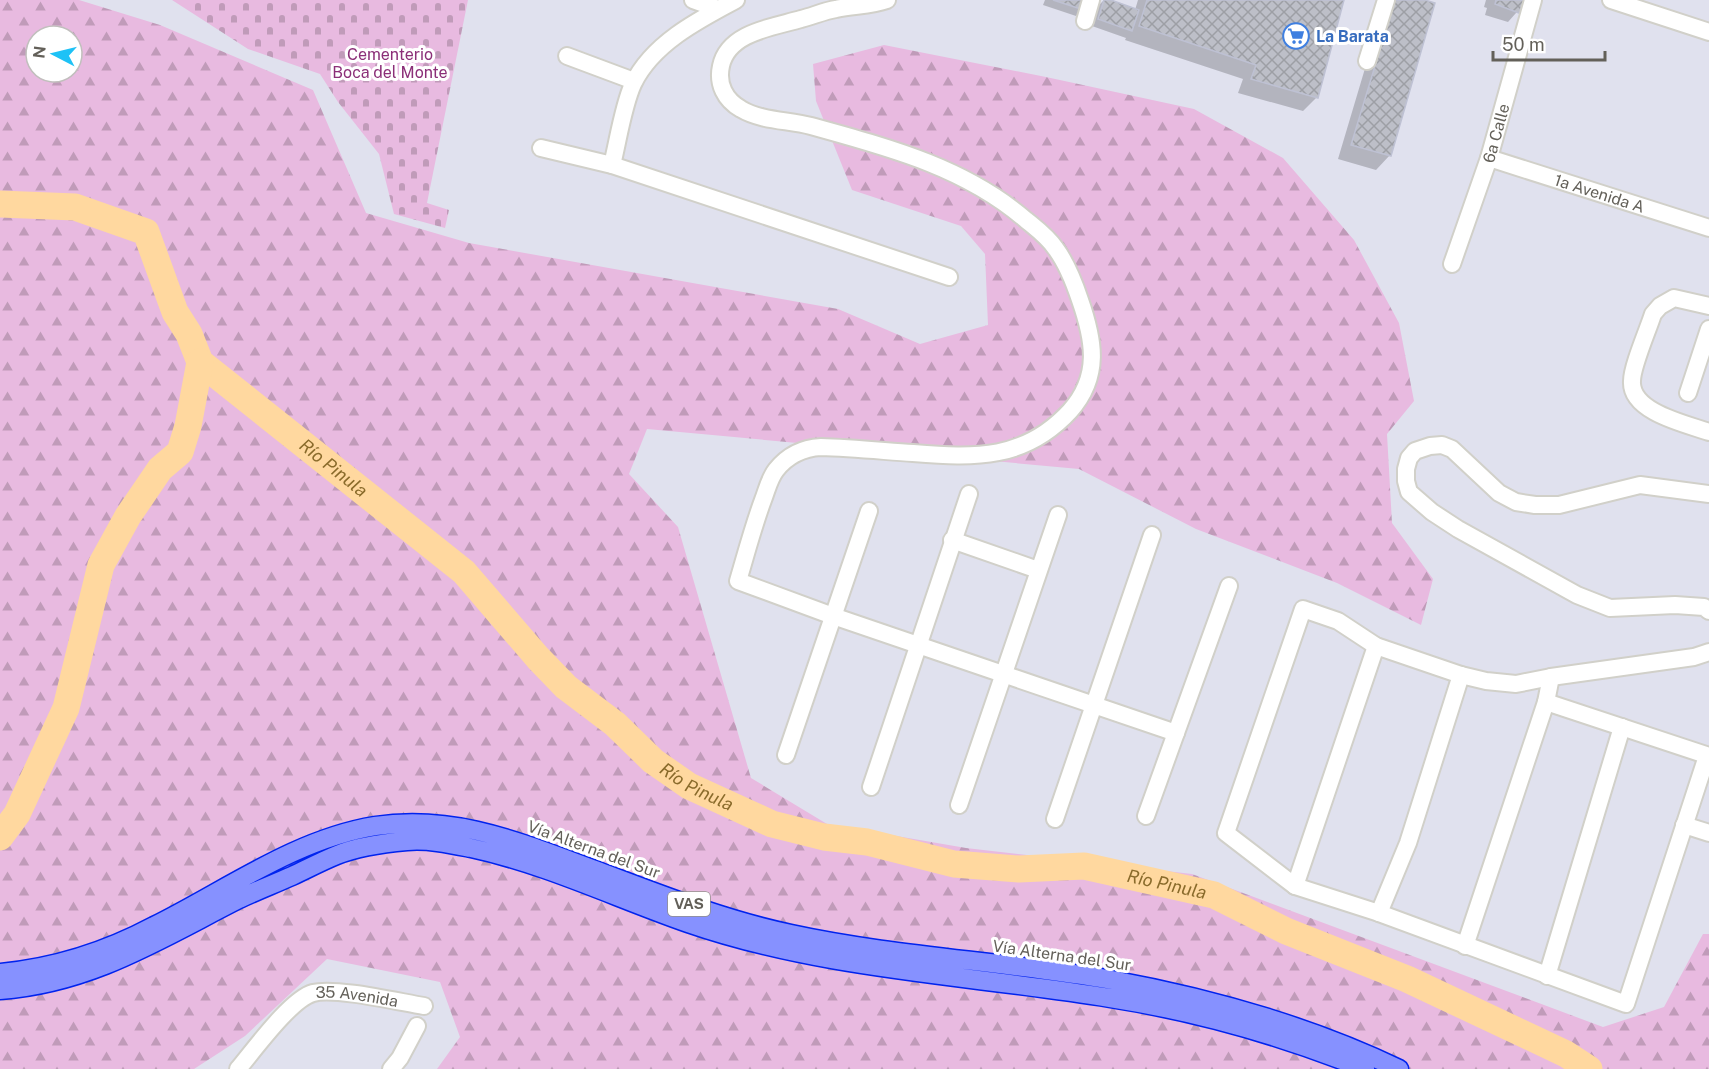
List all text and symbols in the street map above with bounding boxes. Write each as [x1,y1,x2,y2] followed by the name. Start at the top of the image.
[1281,21,1311,51] supermarket icon: La Barata
[24,24,84,84] north arrow
[1493,24,1606,62] scale bar
[1316,27,1389,46] place label: La Barata
[1502,34,1545,55] text: 50 m
[29,45,50,60] text: N
[332,45,448,82] park label: Cementerio Boca del Monte
[1479,102,1514,165] street label: 6a Calle
[1552,170,1647,217] street label: 1a Avenida A
[296,434,372,501] water label: Río Pinula
[656,758,737,815] water label: Río Pinula
[525,817,663,882] street label: Vía Alterna del Sur
[1125,865,1209,903] water label: Río Pinula
[668,892,710,916] road number: VAS
[991,936,1132,975] street label: Vía Alterna del Sur
[315,982,400,1011] street label: 35 Avenida

